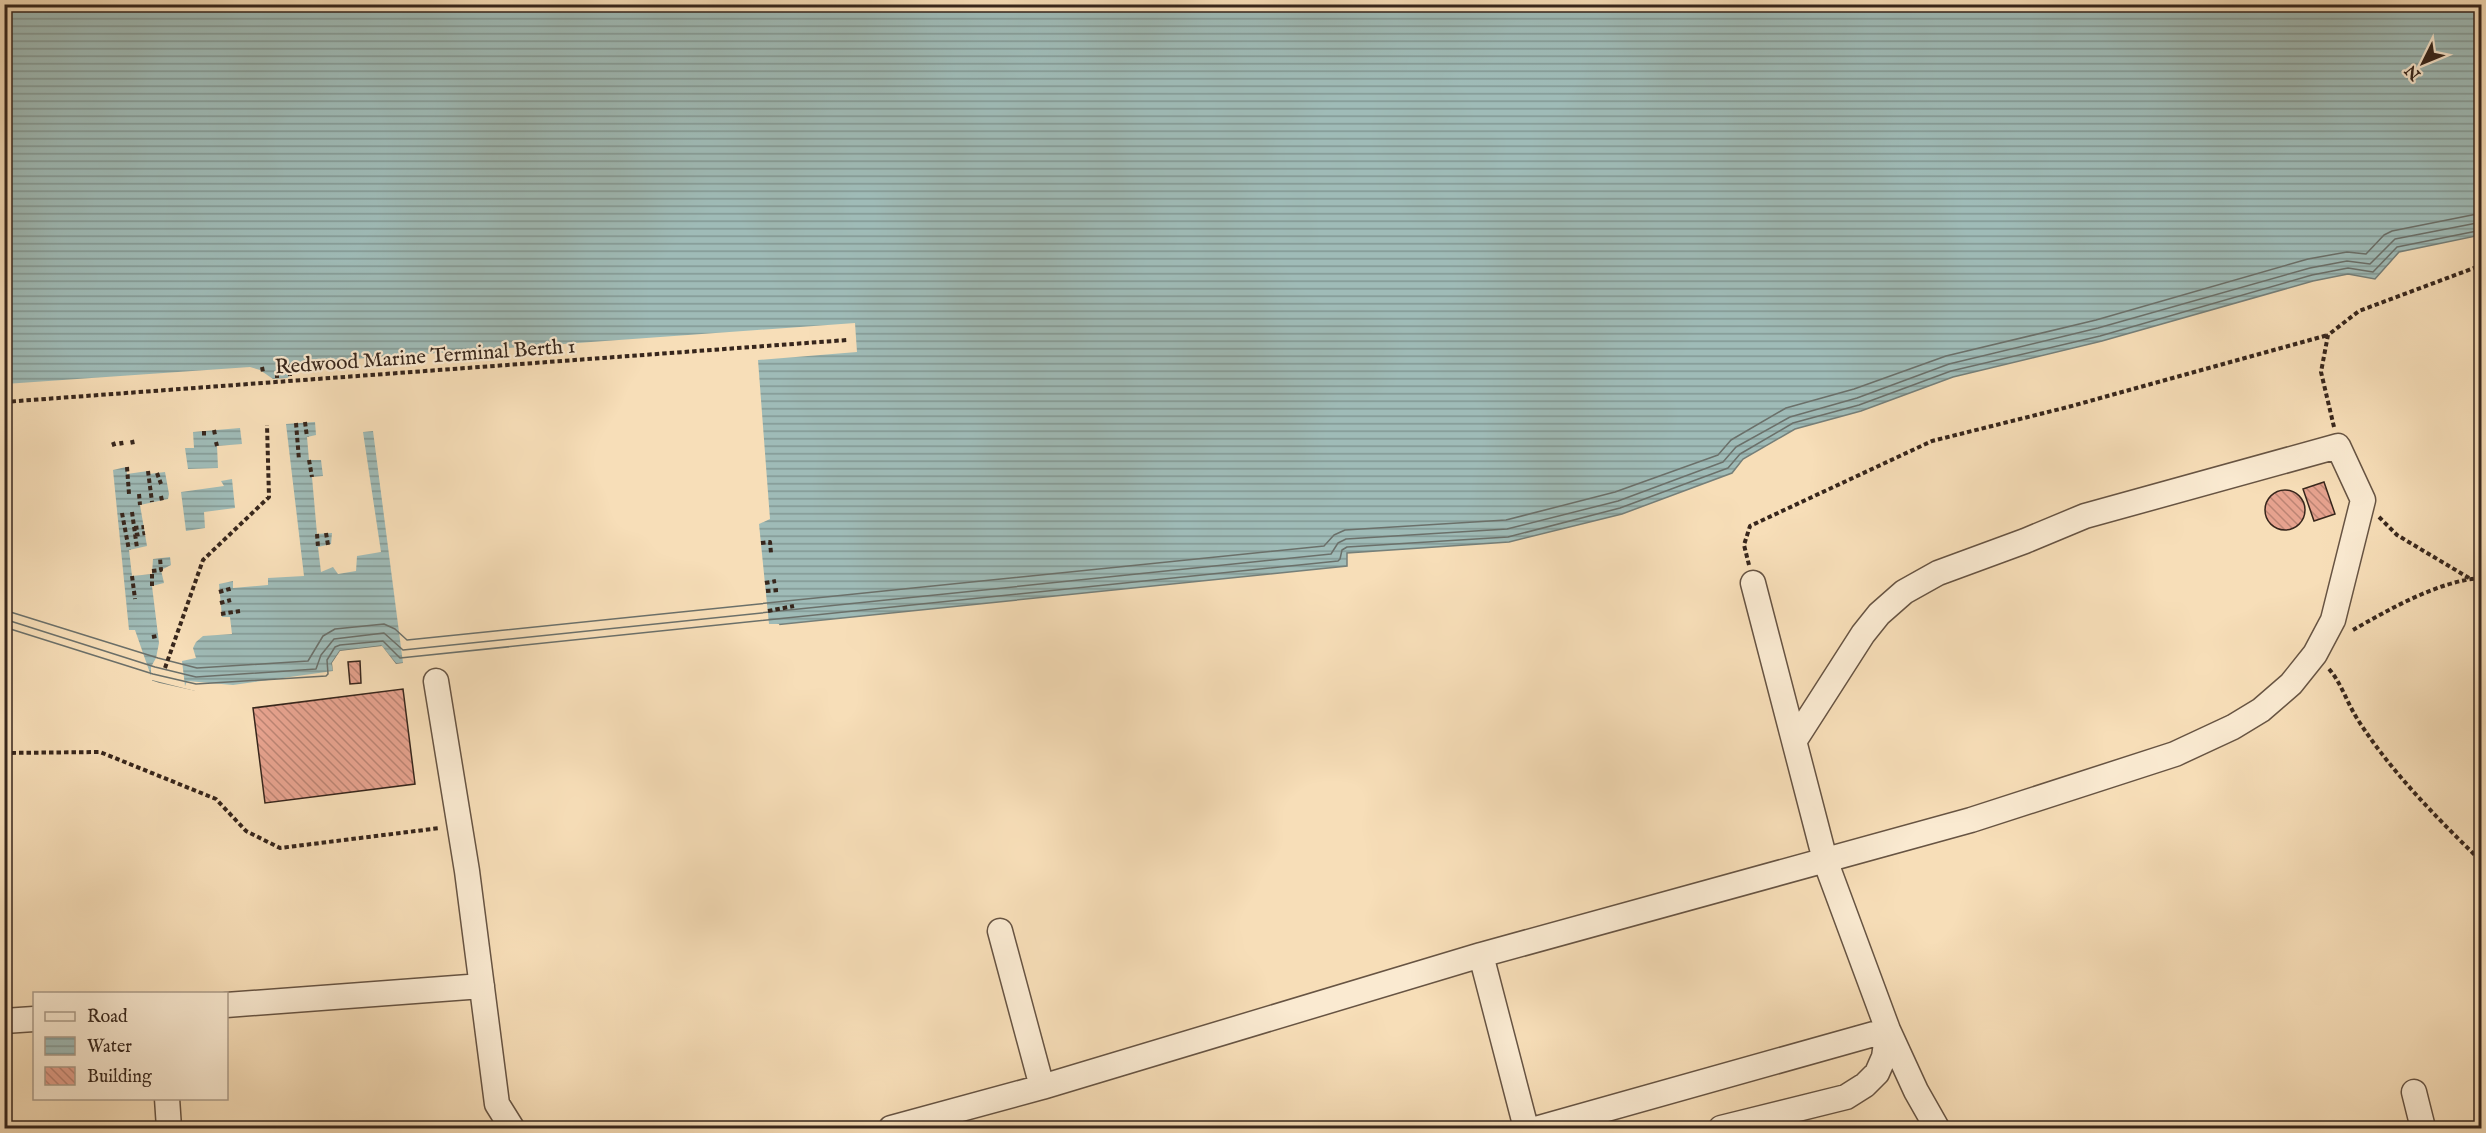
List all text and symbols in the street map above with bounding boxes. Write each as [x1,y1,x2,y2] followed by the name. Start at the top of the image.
[2393,33,2453,93] north arrow
[2401,60,2426,84] text: N
[274,334,576,381] street label: Redwood Marine Terminal Berth 1
[33,992,228,1100] legend
[87,1006,128,1029] text: Road
[87,1036,132,1059] text: Water
[87,1066,152,1089] text: Building

